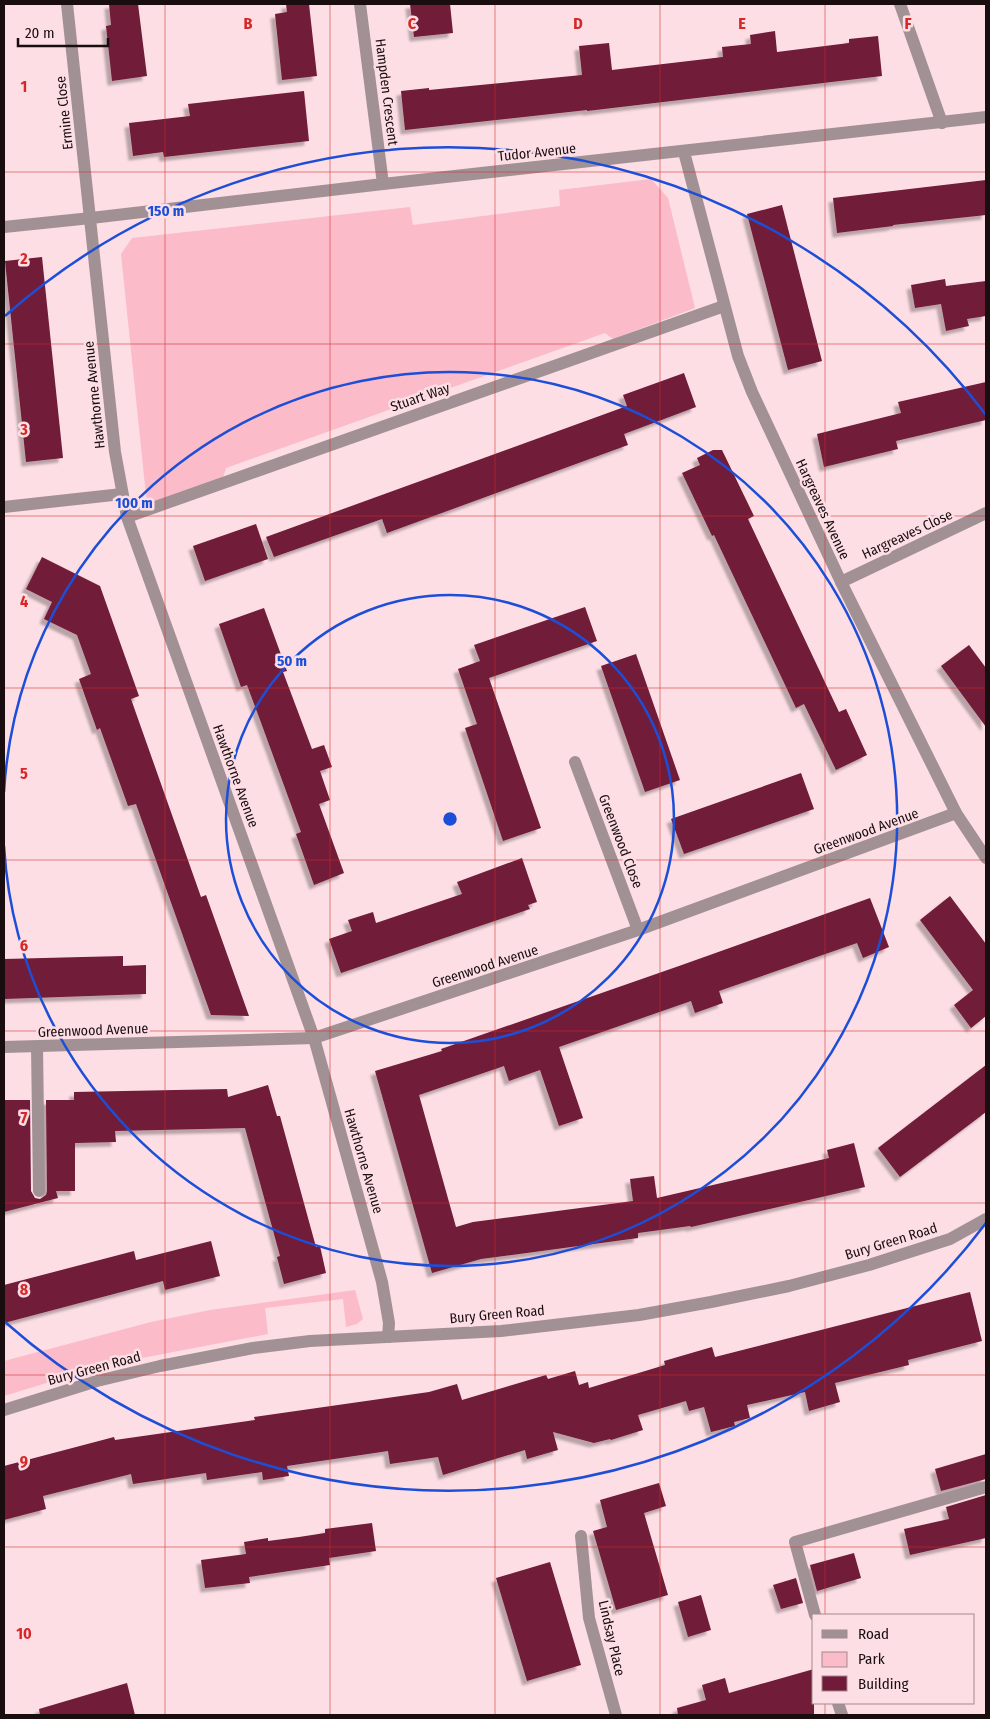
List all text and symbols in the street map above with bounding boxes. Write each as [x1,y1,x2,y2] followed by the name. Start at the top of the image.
[244,14,253,33] text: B
[408,14,417,33] text: C
[573,14,583,33] text: D
[738,14,746,33] text: E
[904,14,912,33] text: F
[18,15,108,47] scale bar
[25,24,55,42] text: 20 m
[372,38,402,147] street label: Hampden Crescent
[52,75,77,151] street label: Ermine Close
[21,77,27,96] text: 1
[497,140,577,165] street label: Tudor Avenue
[148,202,184,220] text: 150 m
[19,249,28,268] text: 2
[80,340,109,450] street label: Hawthorne Avenue
[388,379,453,416] street label: Stuart Way
[19,420,28,439] text: 3
[792,456,853,562] street label: Hargreaves Avenue
[115,494,153,512] text: 100 m
[859,506,955,563] street label: Hargreaves Close
[20,592,28,611] text: 4
[277,652,307,670] text: 50 m
[209,722,262,830] street label: Hawthorne Avenue
[20,764,28,783] text: 5
[595,792,646,891] street label: Greenwood Close
[811,805,921,858] street label: Greenwood Avenue
[441,810,459,828] centre of rings
[20,936,28,955] text: 6
[430,941,540,992] street label: Greenwood Avenue
[38,1020,149,1041] street label: Greenwood Avenue
[340,1107,387,1216] street label: Hawthorne Avenue
[21,1108,28,1127] text: 7
[843,1219,939,1264] street label: Bury Green Road
[20,1280,29,1299] text: 8
[449,1302,545,1327] street label: Bury Green Road
[46,1348,142,1389] street label: Bury Green Road
[20,1452,28,1471] text: 9
[595,1599,628,1678] street label: Lindsay Place
[812,1614,975,1704] legend
[16,1624,32,1643] text: 10
[858,1625,889,1643] text: Road
[858,1650,885,1668] text: Park
[858,1675,909,1693] text: Building

